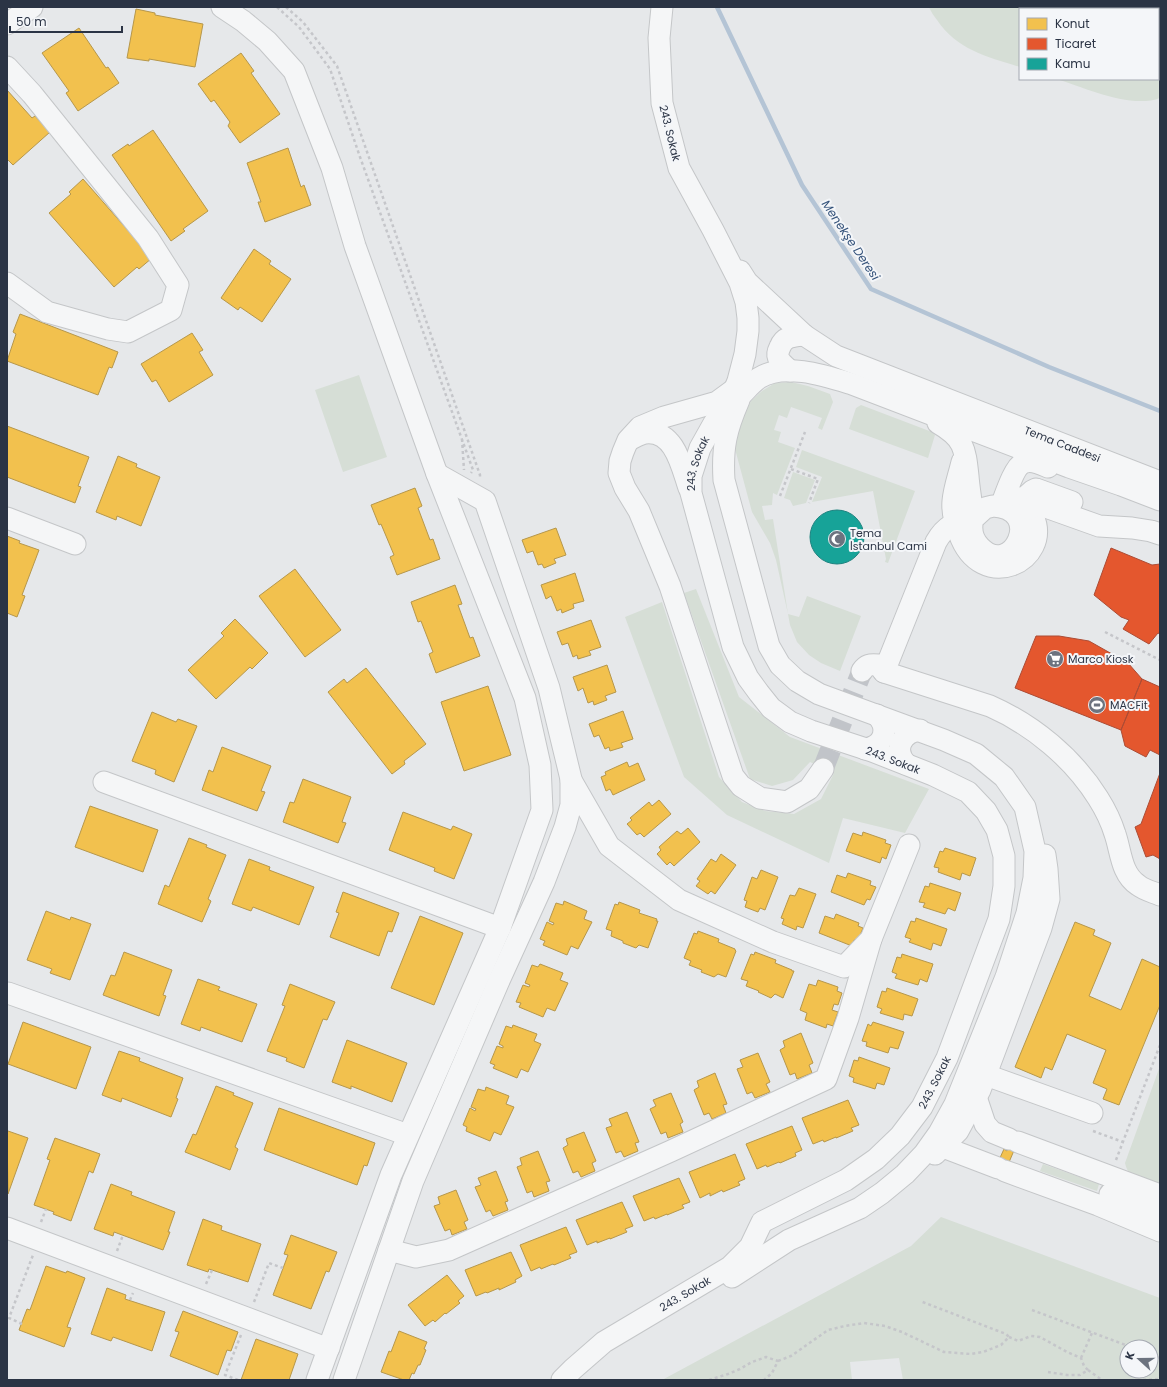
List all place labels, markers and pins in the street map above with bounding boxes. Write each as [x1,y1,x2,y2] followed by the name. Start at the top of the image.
[850,525,927,554] place label: Tema İstanbul Cami
[827,529,847,549] mosque icon: Tema İstanbul Cami
[1045,649,1065,669] supermarket icon: Marco Kiosk
[1068,651,1134,667] place label: Marco Kiosk
[1087,695,1107,715] sports icon: MACFit
[1110,697,1148,713] place label: MACFit

